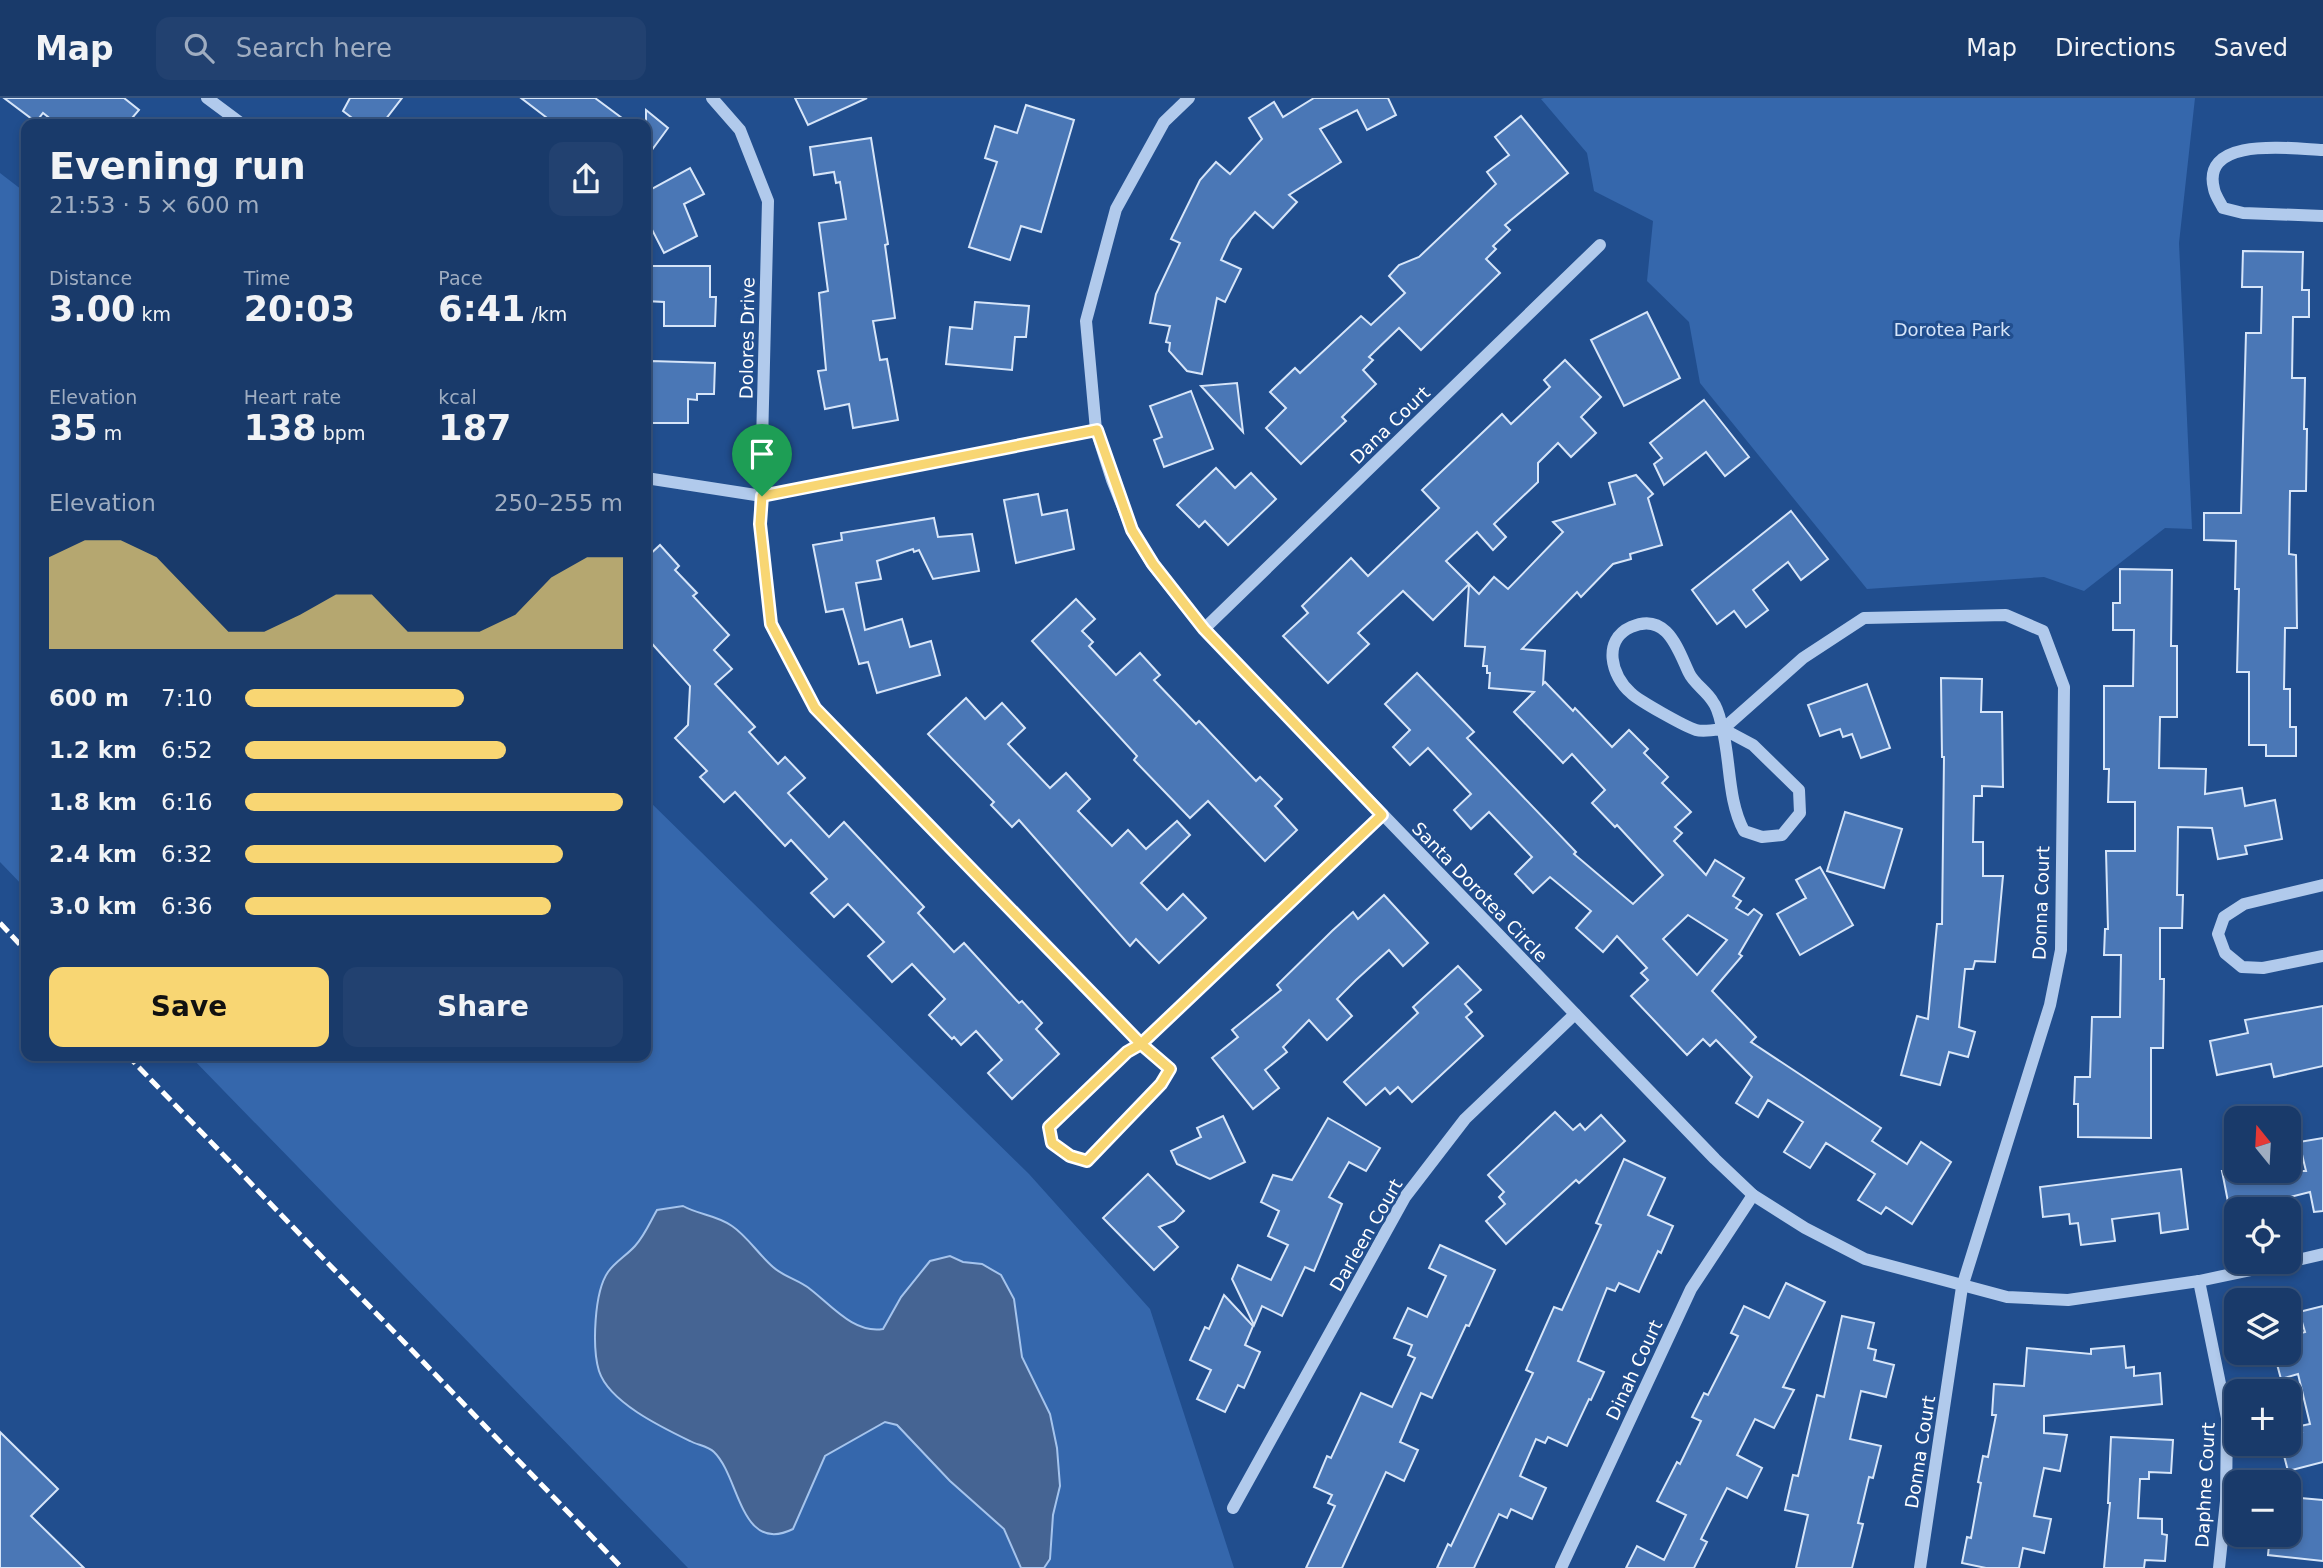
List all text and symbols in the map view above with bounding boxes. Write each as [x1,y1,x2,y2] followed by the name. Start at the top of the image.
[156,17,646,80] search box
[35,29,114,68] text: Map
[180,29,218,67] icon: search
[236,33,392,63] text: Search here
[1966,34,2017,62] text: Map
[2055,34,2176,62] text: Directions
[2214,34,2288,62] text: Saved
[549,142,623,216] button: share
[49,144,306,188] text: Evening run
[49,192,259,218] text: 21:53 · 5 × 600 m
[49,267,132,289] text: Distance
[244,267,290,289] text: Time
[438,267,483,289] text: Pace
[735,277,759,399] street label: Dolores Drive
[49,289,135,329] text: 3.00
[244,289,355,329] text: 20:03
[438,289,525,329] text: 6:41
[135,303,171,325] text: km
[525,303,567,325] text: /km
[1894,319,2011,340] park label: Dorotea Park
[1346,382,1434,468] street label: Dana Court
[49,386,137,408] text: Elevation
[244,386,341,408] text: Heart rate
[438,386,477,408] text: kcal
[49,408,98,448] text: 35
[244,408,317,448] text: 138
[438,408,511,448] text: 187
[98,422,122,444] text: m
[317,422,365,444] text: bpm
[732,424,792,496] pin
[743,435,781,473] icon: arrive
[49,490,156,516] text: Elevation
[494,490,623,516] text: 250–255 m
[49,685,129,711] text: 600 m
[161,685,213,711] text: 7:10
[49,737,137,763] text: 1.2 km
[161,737,213,763] text: 6:52
[49,789,137,815] text: 1.8 km
[161,789,213,815] text: 6:16
[1408,818,1552,966] street label: Santa Dorotea Circle
[49,841,137,867] text: 2.4 km
[161,841,213,867] text: 6:32
[2029,846,2053,960] street label: Donna Court
[49,893,137,919] text: 3.0 km
[161,893,213,919] text: 6:36
[49,967,329,1047] button: Save
[343,967,623,1047] button: Share
[2224,1106,2301,1183] north arrow
[2224,1106,2301,1547] map controls
[1325,1175,1407,1295] street label: Darleen Court
[2224,1197,2301,1274] button: locate
[2224,1288,2301,1365] button: layers
[1602,1317,1666,1423] street label: Dinah Court
[2224,1379,2301,1456] button: +
[1901,1394,1939,1510] street label: Donna Court
[2191,1422,2219,1548] street label: Daphne Court
[2224,1470,2301,1547] button: −

